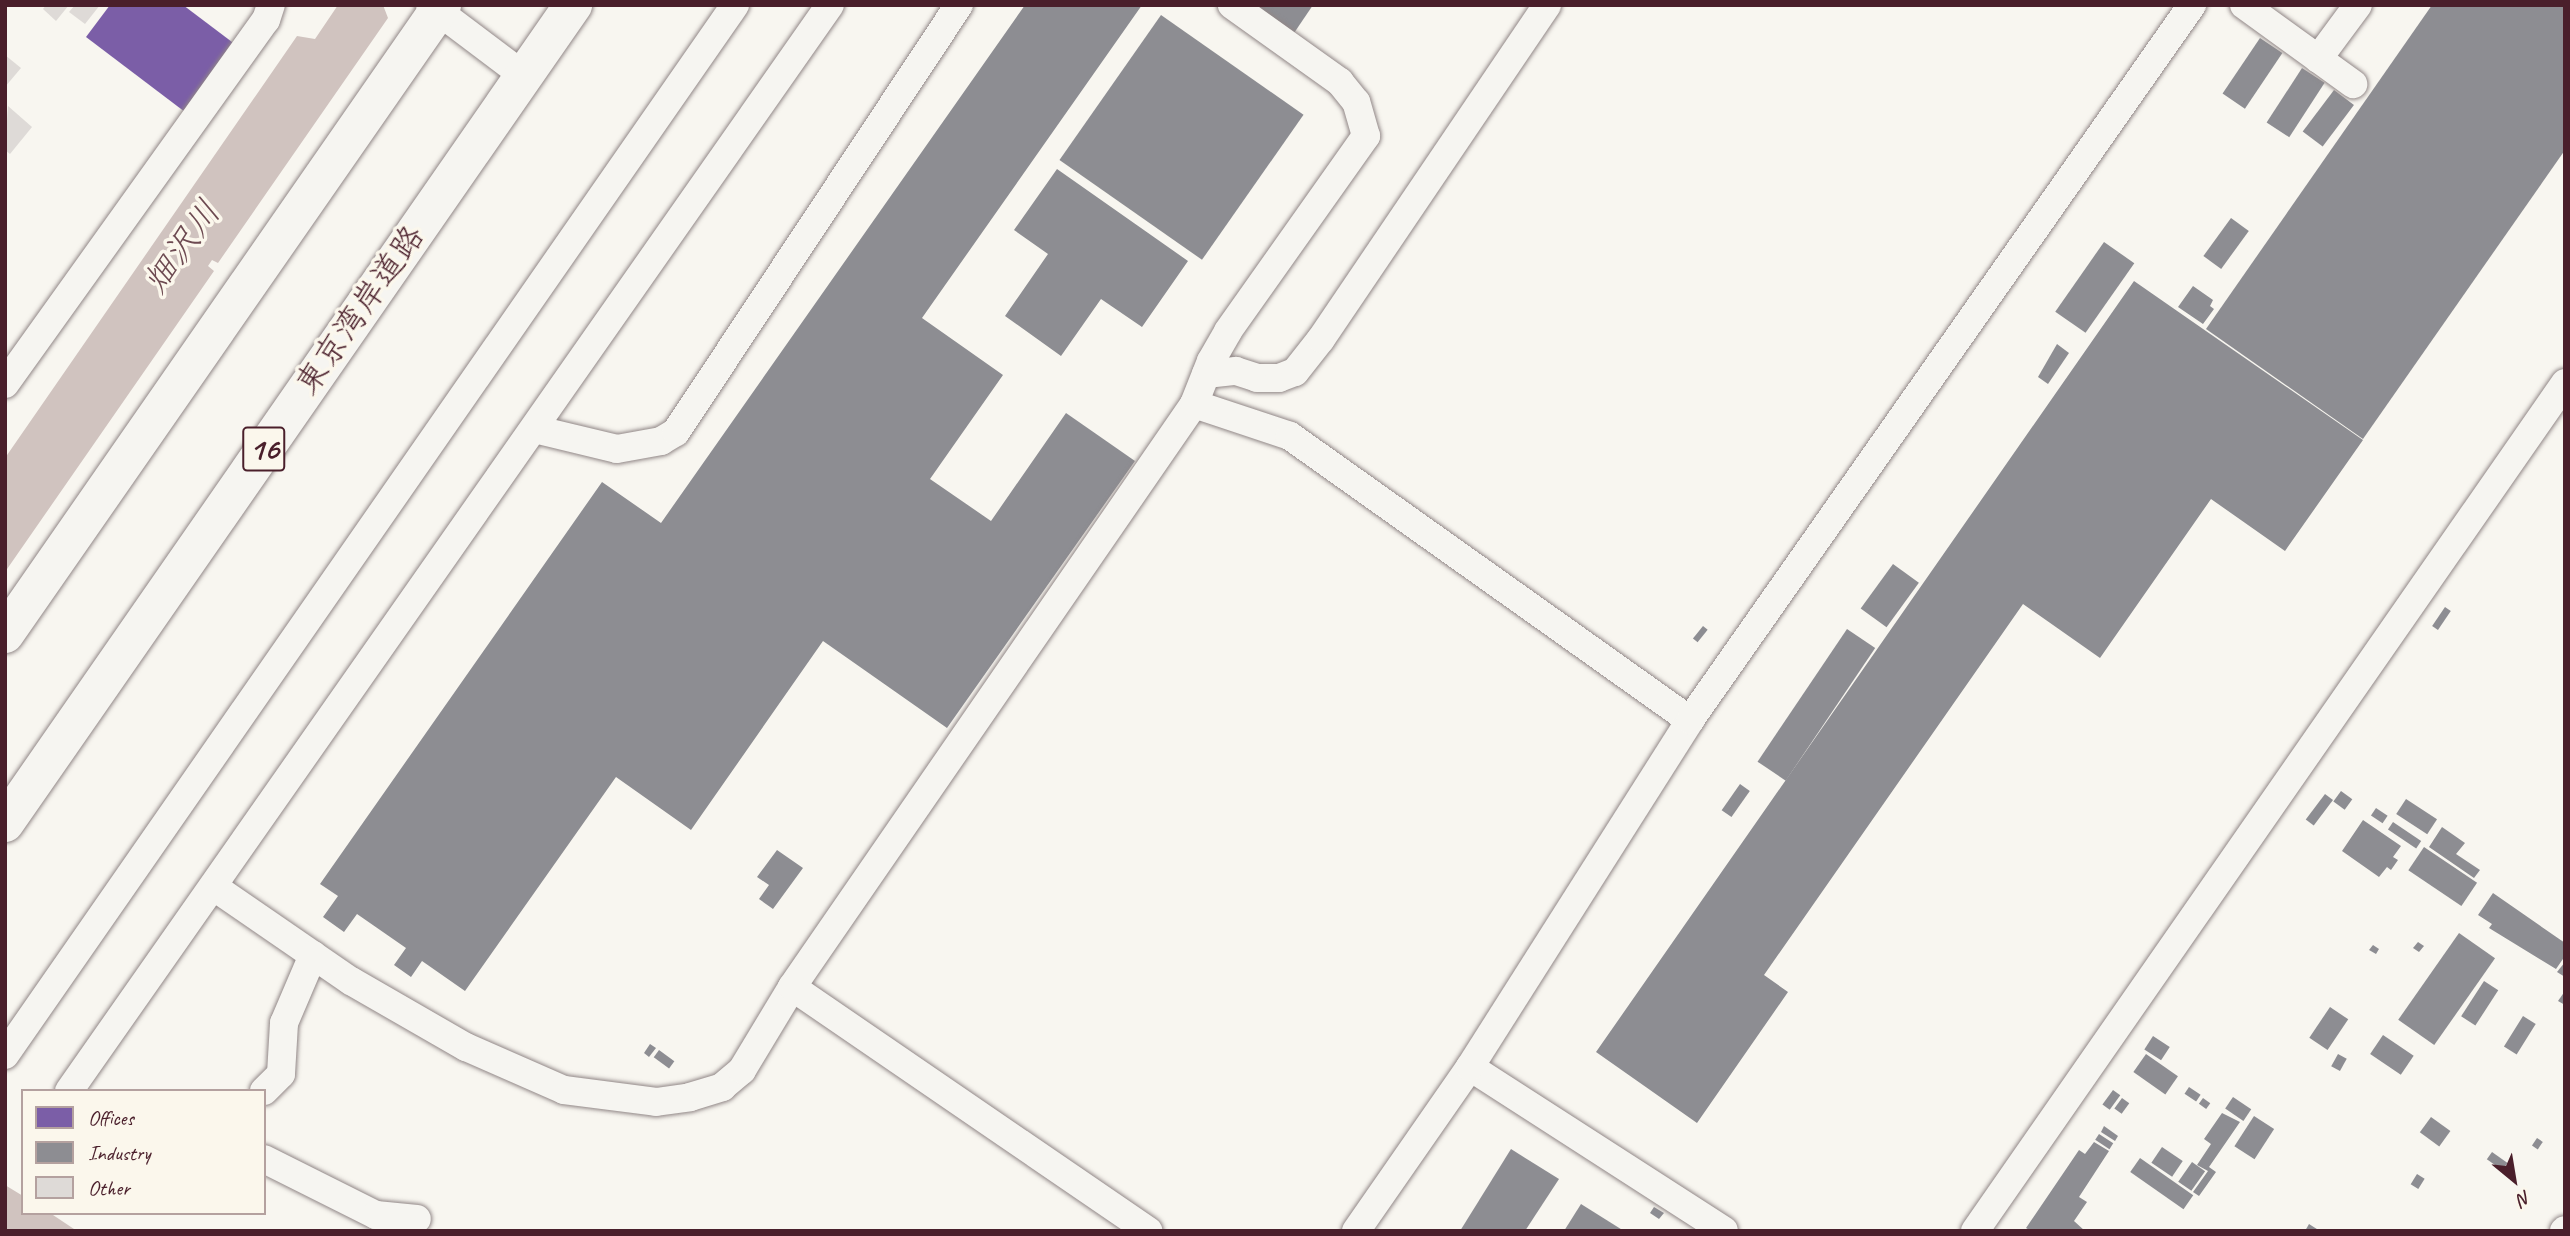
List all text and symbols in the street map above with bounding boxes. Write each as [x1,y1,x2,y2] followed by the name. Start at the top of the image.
[134,192,230,302] water label: 畑沢川
[287,218,433,402] street label: 東京湾岸道路
[241,420,287,477] road number: 16
[21,1089,266,1215] legend
[88,1105,134,1131] text: Offices
[88,1140,151,1166] text: Industry
[2479,1145,2549,1215] north arrow
[88,1175,130,1201] text: Other
[2513,1185,2536,1212] text: N

